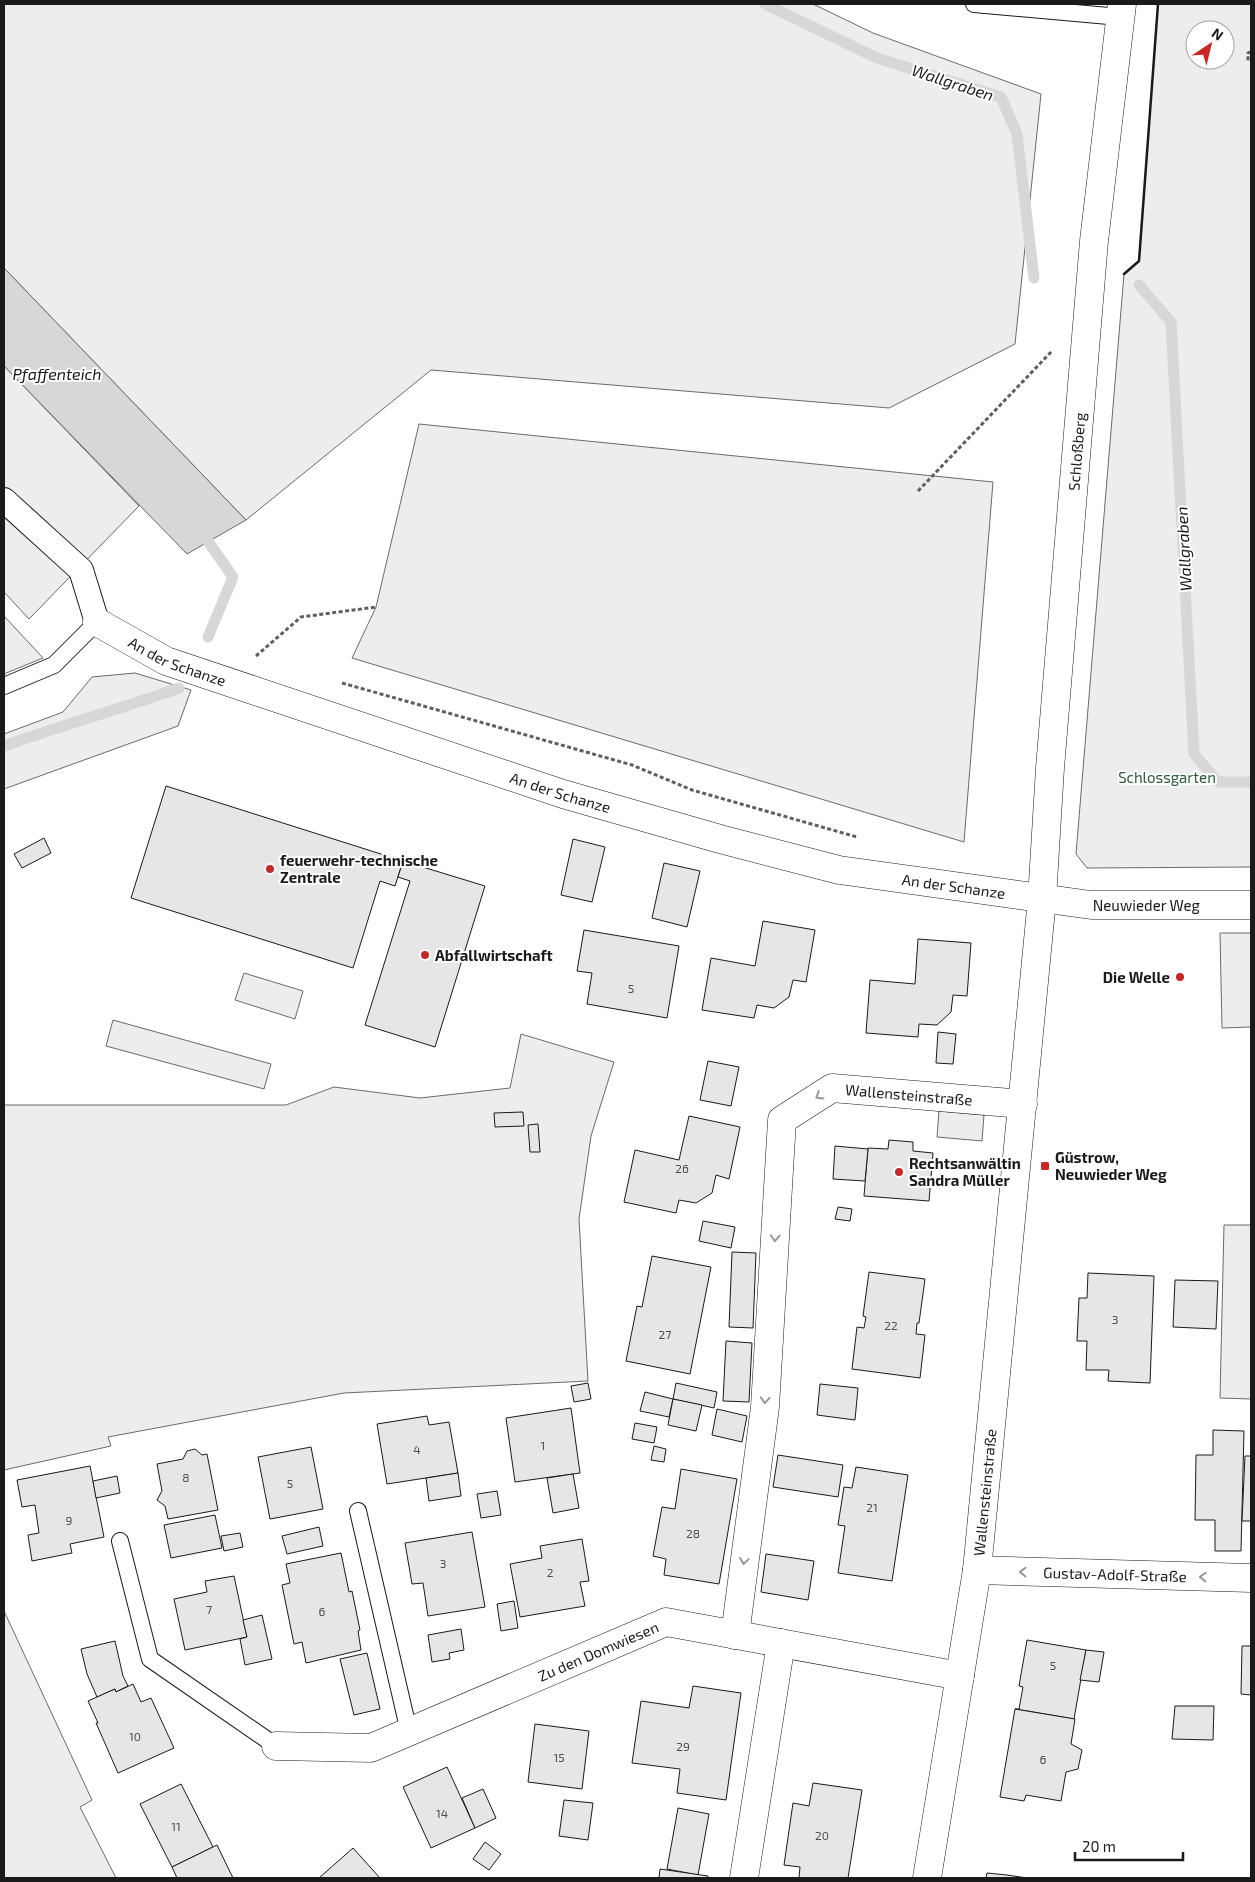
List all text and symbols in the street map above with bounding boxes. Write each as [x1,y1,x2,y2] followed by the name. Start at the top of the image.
[1185,20,1235,70] north arrow
[1209,24,1227,44] text: N
[910,60,996,104] water label: Wallgraben
[12,364,102,383] water label: Pfaffenteich
[1064,411,1089,491] street label: Schloßberg
[1171,506,1195,592] water label: Wallgraben
[126,633,228,690] street label: An der Schanze
[508,768,613,816] street label: An der Schanze
[1118,768,1216,786] park label: Schlossgarten
[280,851,438,886] place label: feuerwehr-technische Zentrale
[264,863,276,875] marker: feuerwehr-technische Zentrale
[901,870,1007,902] street label: An der Schanze
[1093,896,1201,914] street label: Neuwieder Weg
[435,946,553,964] place label: Abfallwirtschaft
[419,949,431,961] marker: Abfallwirtschaft
[1103,968,1170,986] place label: Die Welle
[1174,971,1186,983] marker: Die Welle
[628,981,634,995] house number: 5
[845,1080,973,1109] street label: Wallensteinstraße
[816,1090,825,1099] one-way arrow
[1055,1148,1167,1183] place label: Güstrow, Neuwieder Weg
[909,1154,1021,1189] place label: Rechtsanwältin Sandra Müller
[1039,1160,1051,1172] marker: Güstrow, Neuwieder Weg
[675,1161,689,1175] house number: 26
[893,1166,905,1178] marker: Rechtsanwältin Sandra Müller
[769,1234,780,1242] one-way arrow
[1112,1312,1118,1326] house number: 3
[884,1318,898,1332] house number: 22
[659,1327,671,1341] house number: 27
[760,1396,771,1404] one-way arrow
[969,1428,1000,1557] street label: Wallensteinstraße
[541,1438,545,1452] house number: 1
[413,1442,421,1456] house number: 4
[182,1470,190,1484] house number: 8
[287,1476,293,1490] house number: 5
[866,1500,878,1514] house number: 21
[66,1513,73,1527] house number: 9
[686,1526,700,1540] house number: 28
[440,1556,446,1570] house number: 3
[740,1557,750,1565] one-way arrow
[1043,1563,1187,1585] street label: Gustav-Adolf-Straße
[547,1565,554,1579] house number: 2
[1018,1566,1026,1577] one-way arrow
[1198,1572,1206,1582] one-way arrow
[206,1602,212,1616] house number: 7
[319,1604,326,1618] house number: 6
[535,1617,661,1685] street label: Zu den Domwiesen
[1050,1658,1056,1672] house number: 5
[129,1729,141,1743] house number: 10
[676,1739,690,1753] house number: 29
[553,1750,565,1764] house number: 15
[1040,1752,1047,1766] house number: 6
[436,1806,448,1820] house number: 14
[171,1819,181,1833] house number: 11
[815,1828,829,1842] house number: 20
[1075,1830,1182,1862] scale bar
[1082,1837,1116,1855] text: 20 m

